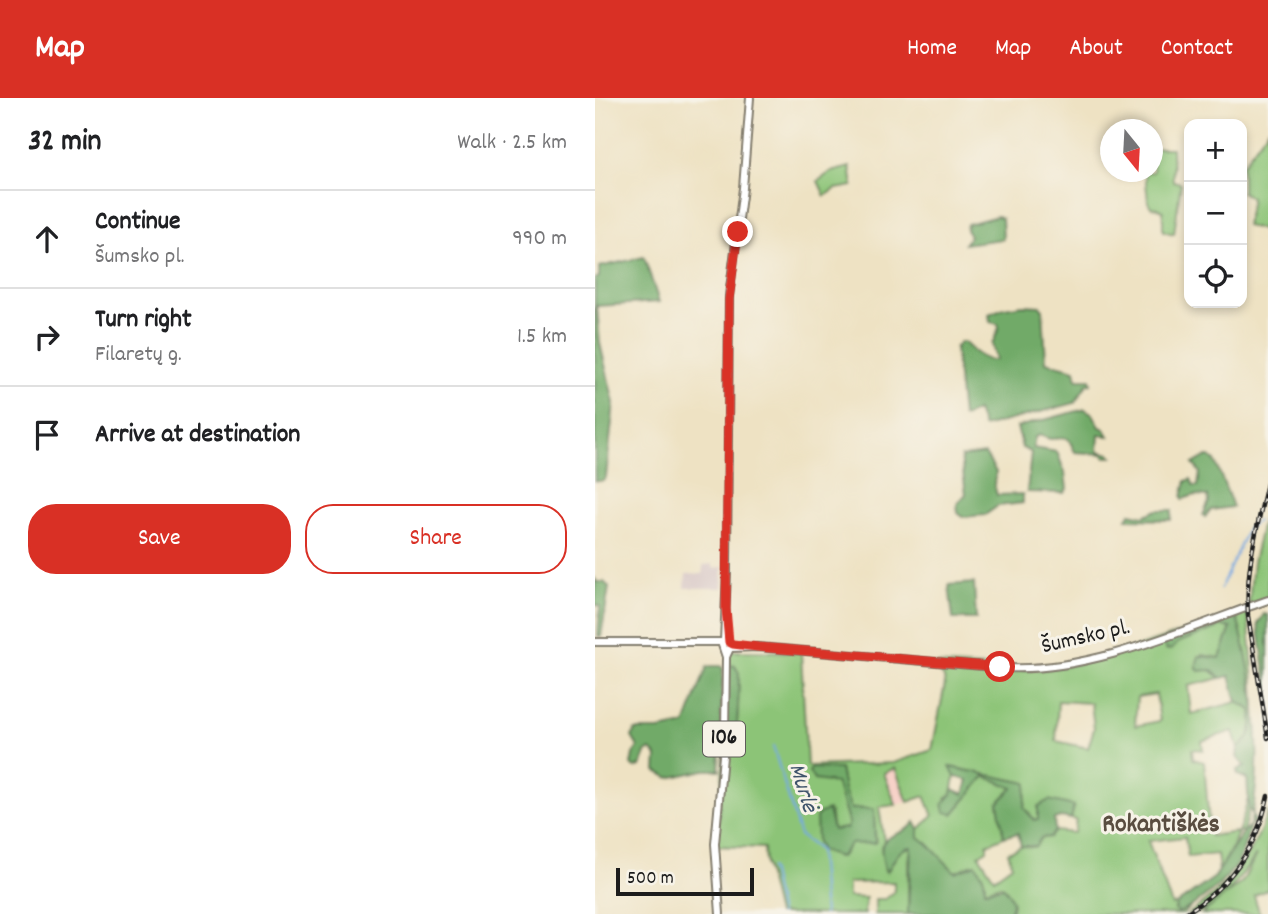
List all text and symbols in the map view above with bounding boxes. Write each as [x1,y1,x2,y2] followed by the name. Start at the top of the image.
[35,26,85,73] text: Map
[907,32,957,66] text: Home
[995,32,1031,66] text: Map
[1069,32,1123,66] text: About
[1161,32,1233,66] text: Contact
[1100,119,1163,182] north arrow
[1184,119,1247,308] map controls
[1184,119,1247,182] button: +
[28,122,101,165] text: 32 min
[457,127,567,160] text: Walk · 2.5 km
[1184,182,1247,245] button: −
[95,204,180,241] text: Continue
[722,216,753,247] route end
[28,220,66,258] icon: ahead
[512,223,567,256] text: 990 m
[95,241,185,274] text: Šumsko pl.
[1184,245,1247,308] button: locate
[95,302,192,339] text: Turn right
[28,318,66,356] icon: right
[517,321,567,354] text: 1.5 km
[95,339,182,372] text: Filaretų g.
[28,416,66,454] icon: arrive
[95,417,300,454] text: Arrive at destination
[28,504,291,574] button: Save
[305,504,567,574] button: Share
[1039,612,1133,664] street label: Šumsko pl.
[984,651,1015,682] route start
[703,722,745,756] road number: 106
[779,759,826,818] water label: Murlė
[1102,807,1220,844] district label: Rokantiškės
[616,865,754,897] scale bar
[627,866,674,893] text: 500 m

